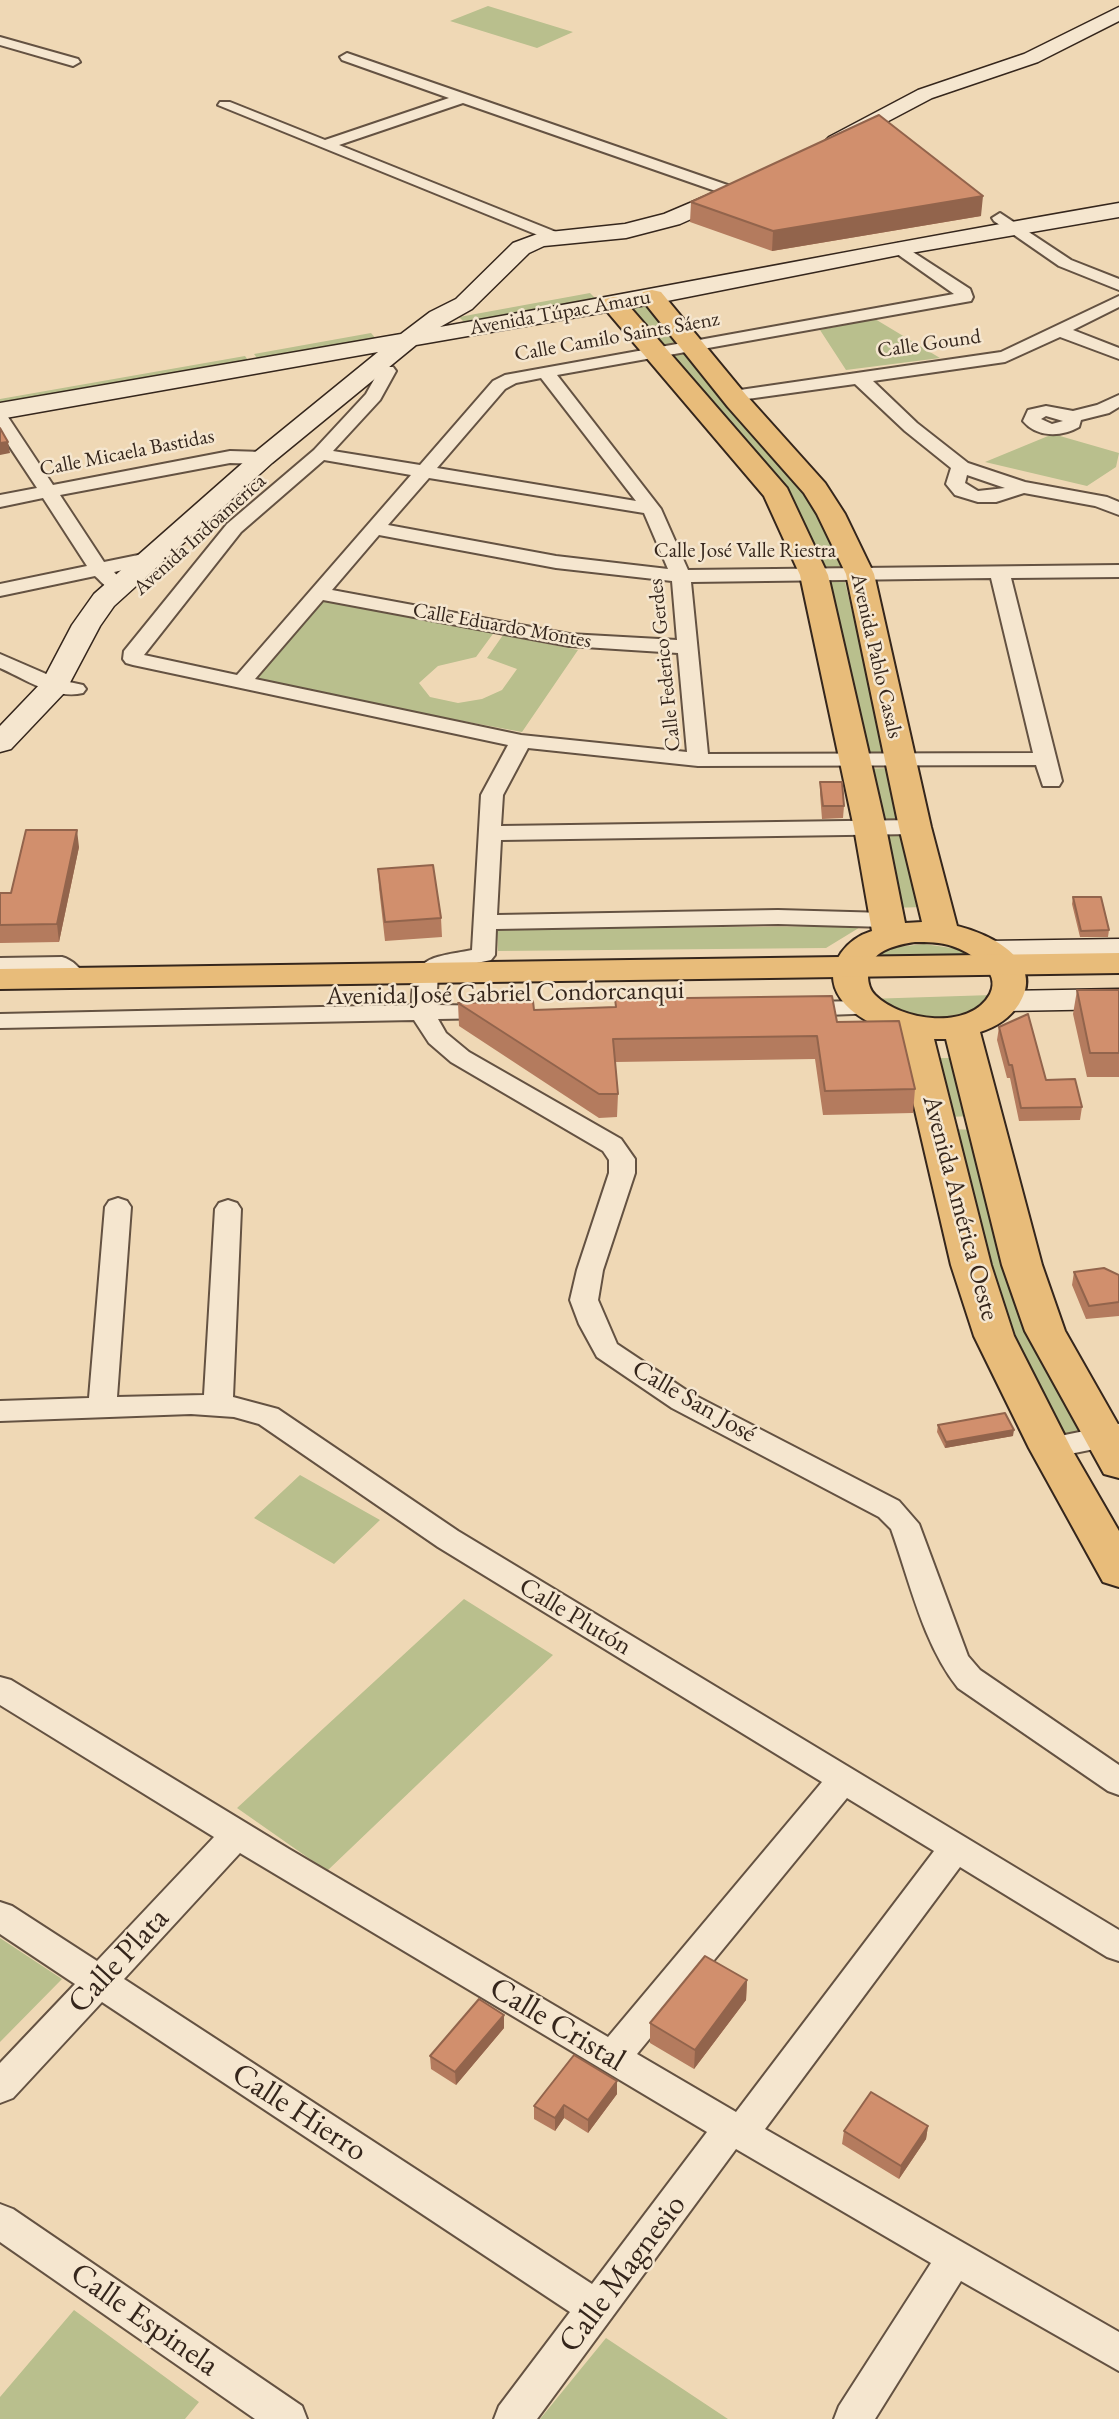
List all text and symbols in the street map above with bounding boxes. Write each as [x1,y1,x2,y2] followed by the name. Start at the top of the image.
[467,285,653,341] street label: Avenida Túpac Amaru
[513,307,721,367] street label: Calle Camilo Saints Sáenz
[876,324,982,364] street label: Calle Gound
[38,424,216,482] street label: Calle Micaela Bastidas
[128,469,272,601] street label: Avenida Indoamerica
[654,538,836,564] street label: Calle José Valle Riestra
[845,571,907,741] street label: Avenida Pablo Casals
[643,577,687,753] street label: Calle Federico Gerdes
[411,598,593,654] street label: Calle Eduardo Montes
[326,975,684,1013] street label: Avenida José Gabriel Condorcanqui
[915,1092,1005,1324] street label: Avenida América Oeste
[626,1354,762,1450] street label: Calle San José
[513,1571,637,1663] street label: Calle Plutón
[60,1900,178,2022] street label: Calle Plata
[482,1969,632,2081] street label: Calle Cristal
[224,2055,374,2171] street label: Calle Hierro
[551,2187,695,2361] street label: Calle Magnesio
[62,2255,226,2385] street label: Calle Espinela

